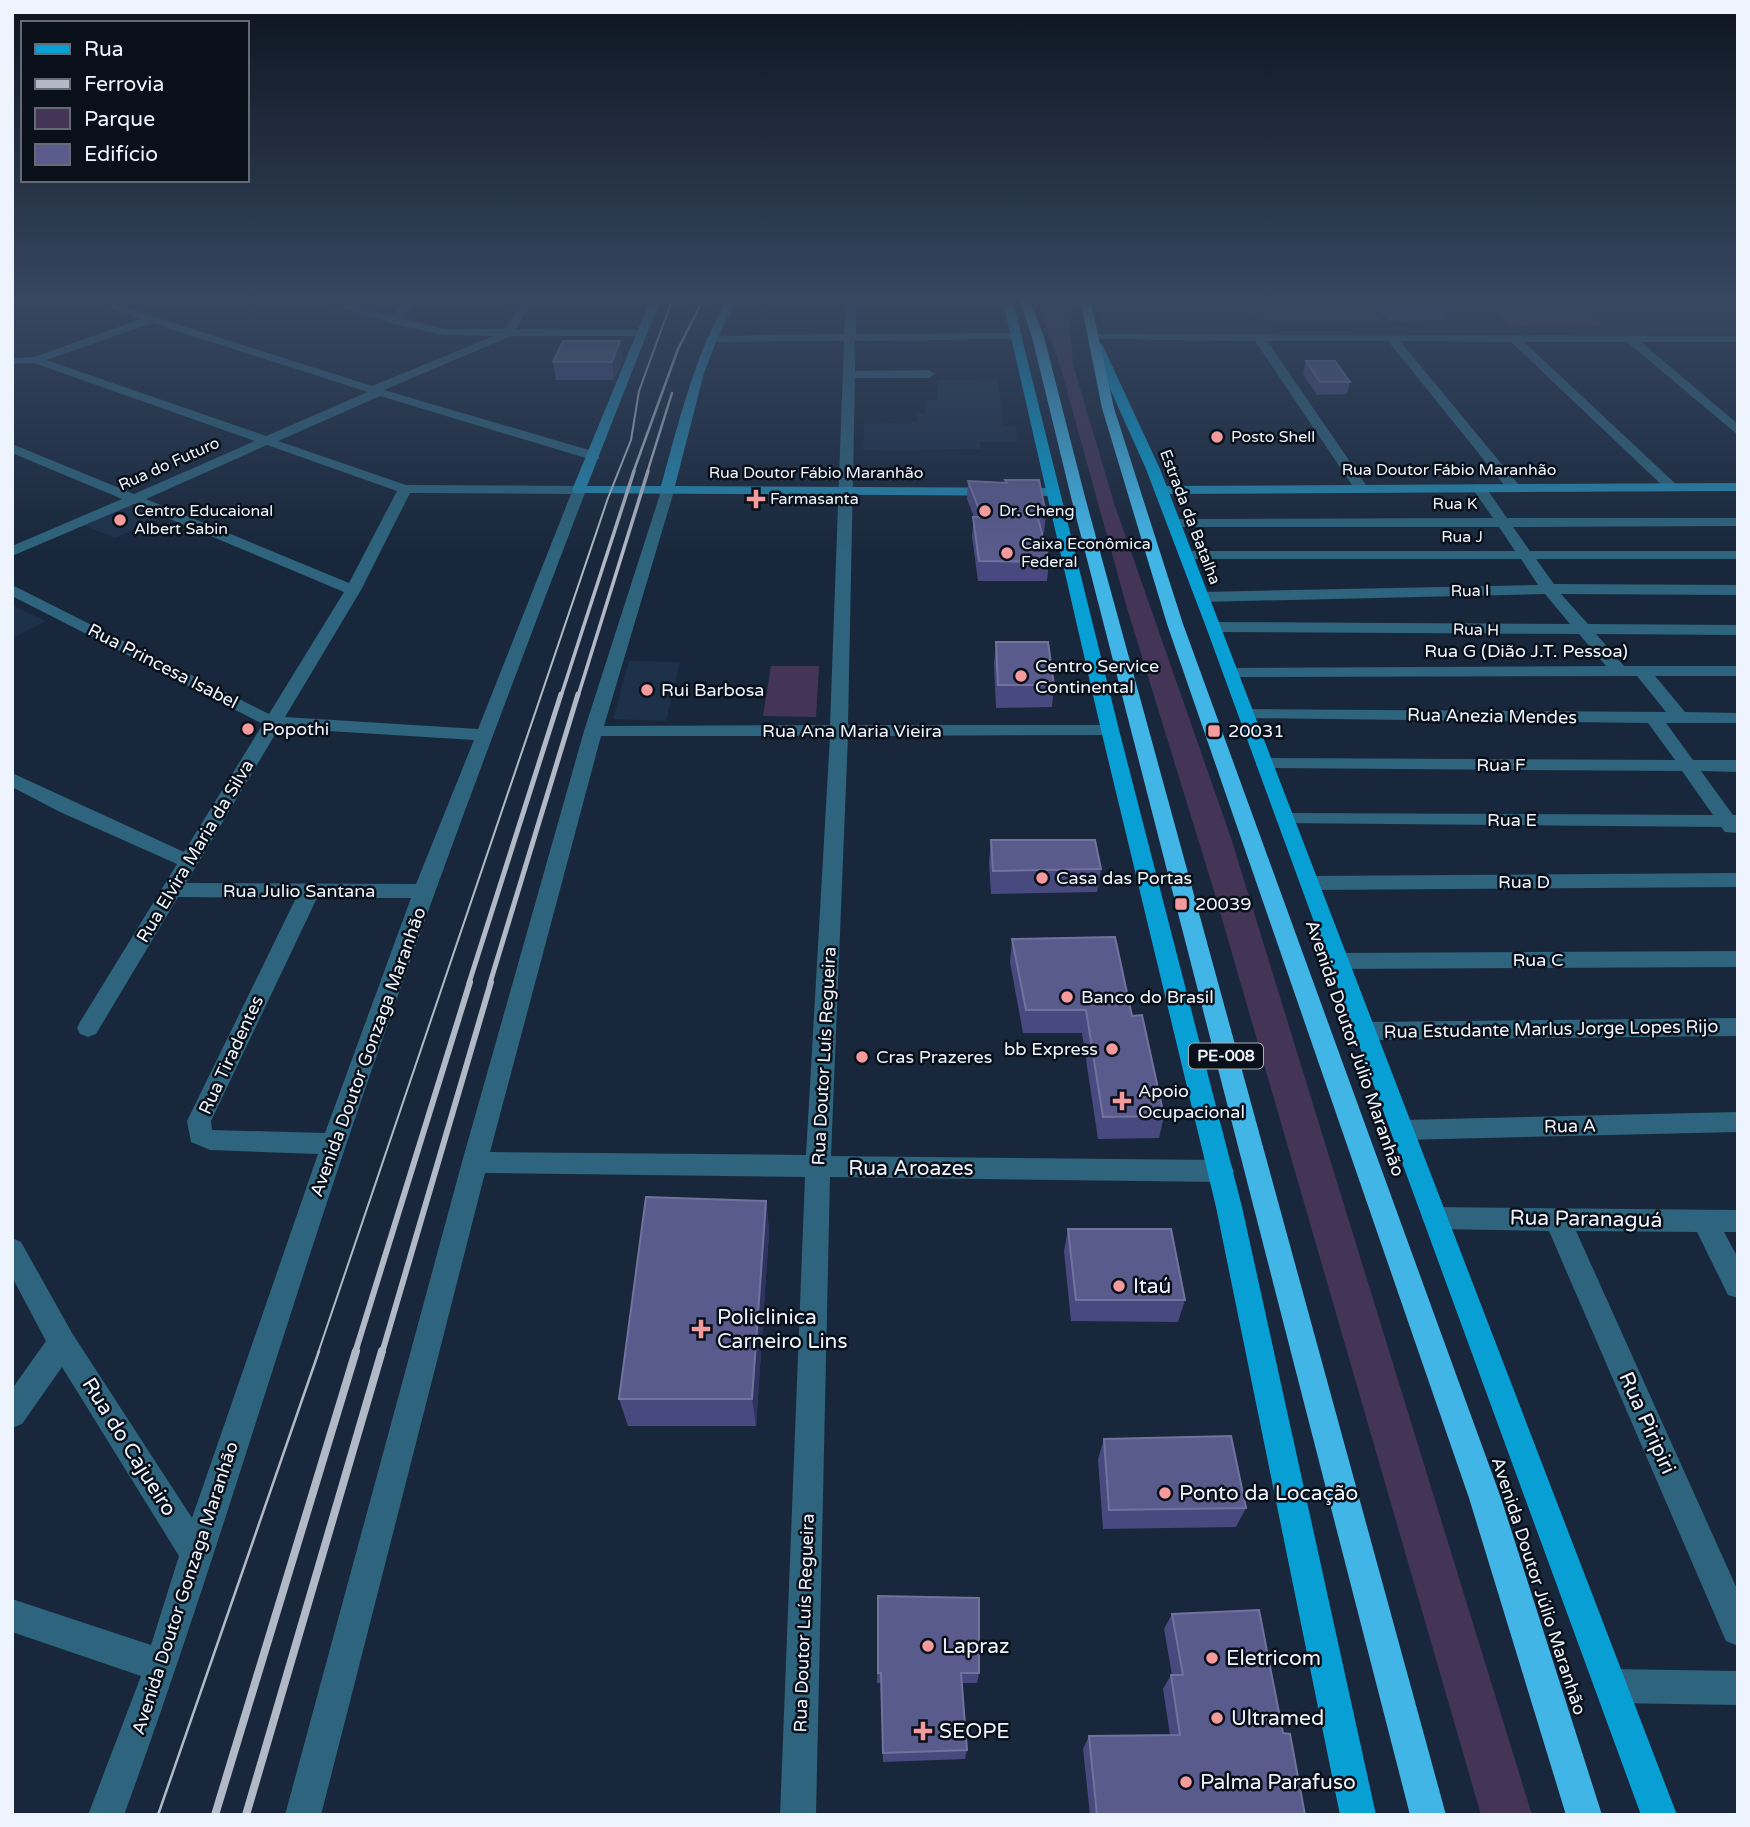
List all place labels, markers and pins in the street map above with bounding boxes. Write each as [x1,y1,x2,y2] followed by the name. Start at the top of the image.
[1231,427,1315,447] place label: Posto Shell
[1209,429,1225,445] marker: Posto Shell
[770,489,859,509] place label: Farmasanta
[748,491,764,507] marker: Farmasanta
[134,501,273,539] place label: Centro Educaional Albert Sabin
[999,501,1075,521] place label: Dr. Cheng
[977,503,993,519] marker: Dr. Cheng
[112,512,128,528] marker: Centro Educaional Albert Sabin
[1021,534,1151,572] place label: Caixa Econômica Federal
[999,545,1015,561] marker: Caixa Econômica Federal
[1035,655,1159,698] place label: Centro Service Continental
[1013,668,1029,684] marker: Centro Service Continental
[661,679,764,701] place label: Rui Barbosa
[639,682,655,698] marker: Rui Barbosa
[262,718,329,740] place label: Popothi
[1228,720,1285,742] place label: 20031
[240,721,256,737] marker: Popothi
[1206,723,1222,739] marker: 20031
[1056,867,1192,889] place label: Casa das Portas
[1034,870,1050,886] marker: Casa das Portas
[1195,893,1252,915] place label: 20039
[1173,896,1189,912] marker: 20039
[1081,986,1214,1008] place label: Banco do Brasil
[1059,989,1075,1005] marker: Banco do Brasil
[1004,1038,1098,1060] place label: bb Express
[1104,1041,1120,1057] marker: bb Express
[876,1046,992,1068] place label: Cras Prazeres
[854,1049,870,1065] marker: Cras Prazeres
[1138,1080,1245,1123] place label: Apoio Ocupacional
[1112,1091,1132,1111] marker: Apoio Ocupacional
[1133,1274,1171,1299] place label: Itaú
[1111,1278,1127,1294] marker: Itaú
[717,1305,848,1354] place label: Policlinica Carneiro Lins
[691,1319,711,1339] marker: Policlinica Carneiro Lins
[1179,1481,1358,1506] place label: Ponto da Locação
[1157,1485,1173,1501] marker: Ponto da Locação
[942,1634,1009,1659] place label: Lapraz
[920,1638,936,1654] marker: Lapraz
[1226,1646,1321,1671] place label: Eletricom
[1204,1650,1220,1666] marker: Eletricom
[1231,1706,1324,1731] place label: Ultramed
[1209,1710,1225,1726] marker: Ultramed
[939,1719,1010,1744] place label: SEOPE
[913,1721,933,1741] marker: SEOPE
[1200,1770,1356,1795] place label: Palma Parafuso
[1178,1774,1194,1790] marker: Palma Parafuso

